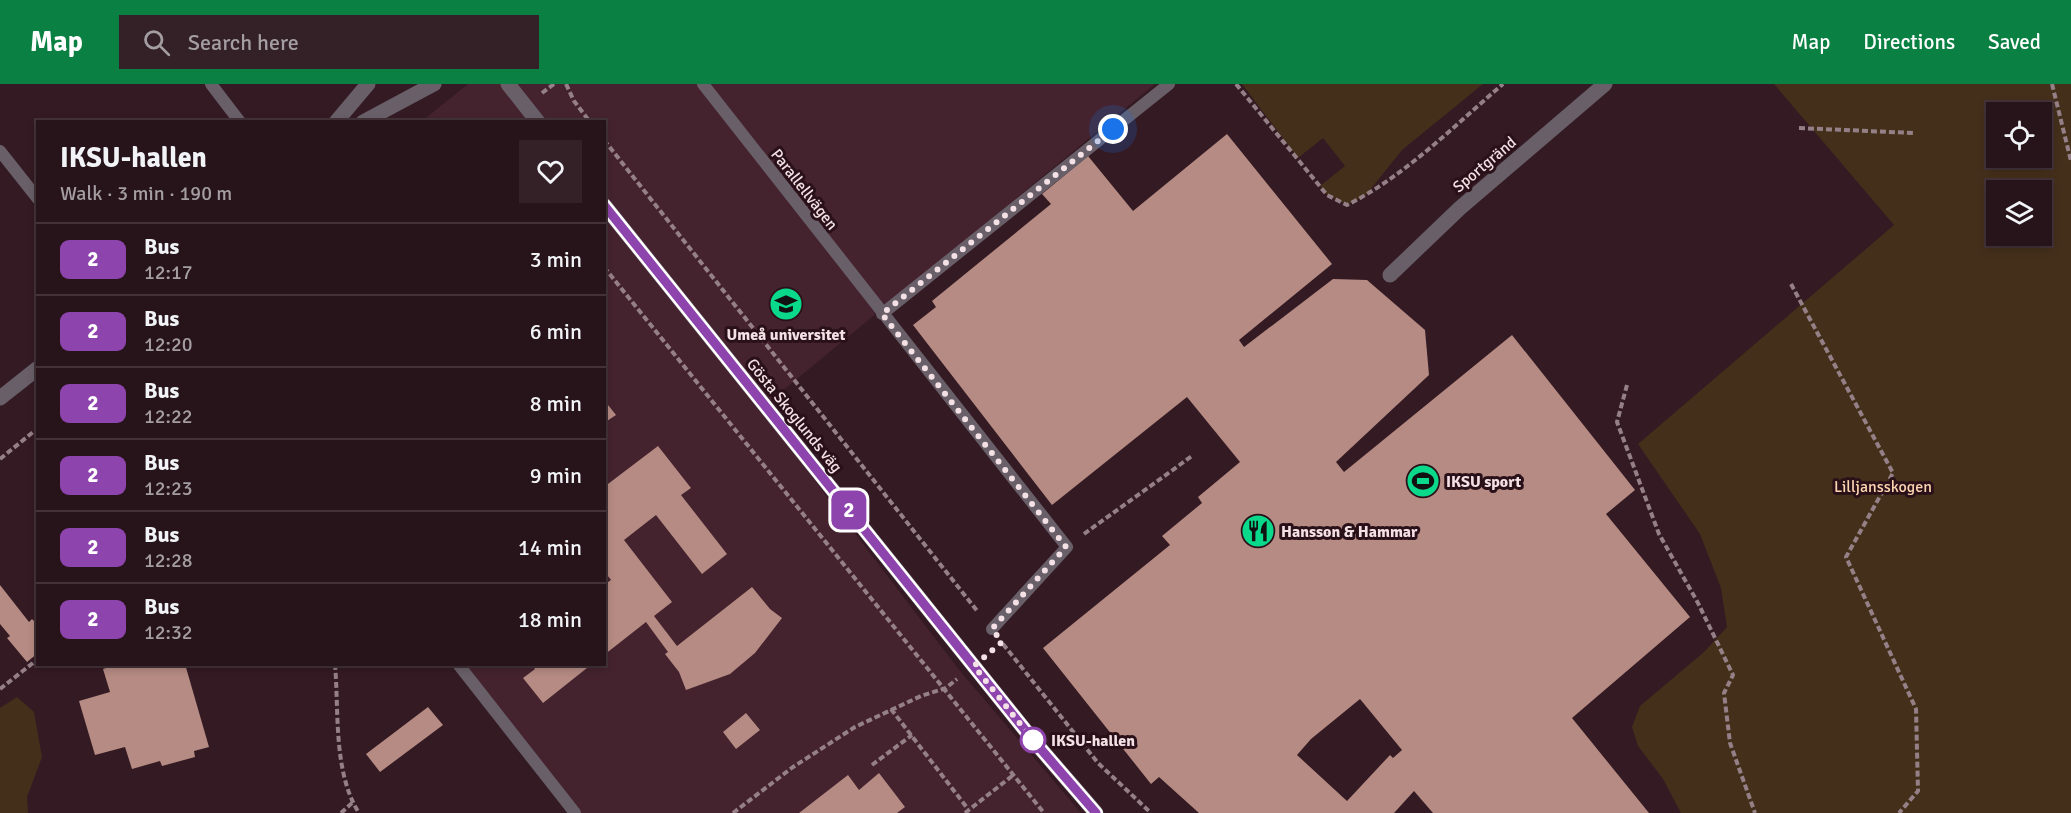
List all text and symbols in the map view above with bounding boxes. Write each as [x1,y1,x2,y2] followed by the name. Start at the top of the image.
[119,15,539,69] search box
[30,25,83,59] text: Map
[140,26,173,59] icon: search
[188,29,299,56] text: Search here
[1792,29,1830,55] text: Map
[1863,29,1955,55] text: Directions
[1988,29,2041,55] text: Saved
[1986,102,2052,246] map controls
[1986,102,2052,168] button: locate
[1098,114,1128,144] your location
[1449,132,1521,197] street label: Sportgränd
[519,140,582,203] button: heart
[60,141,207,175] text: IKSU-hallen
[766,145,842,234] street label: Parallellvägen
[1986,180,2052,246] button: layers
[60,181,232,206] text: Walk · 3 min · 190 m
[144,233,179,260] text: Bus
[87,246,99,272] text: 2
[530,246,582,273] text: 3 min
[144,260,193,285] text: 12:17
[768,286,804,322] school or university icon: Umeå universitet
[144,305,179,332] text: Bus
[87,318,99,344] text: 2
[530,318,582,345] text: 6 min
[726,325,846,345] place label: Umeå universitet
[144,332,193,357] text: 12:20
[742,355,846,477] street label: Gösta Skoglunds väg
[144,377,179,404] text: Bus
[87,390,99,416] text: 2
[530,390,582,417] text: 8 min
[144,404,193,429] text: 12:22
[144,449,179,476] text: Bus
[87,462,99,488] text: 2
[530,462,582,489] text: 9 min
[1405,463,1441,499] sports icon: IKSU sport
[1446,472,1521,492] place label: IKSU sport
[144,476,193,501] text: 12:23
[1834,477,1932,497] park label: Lilljansskogen
[830,490,868,530] line badge: 2
[843,497,855,523] text: 2
[1240,513,1276,549] restaurant icon: Hansson & Hammar
[144,521,179,548] text: Bus
[1281,522,1418,542] place label: Hansson & Hammar
[87,534,99,560] text: 2
[518,534,582,561] text: 14 min
[144,548,193,573] text: 12:28
[144,593,179,620] text: Bus
[87,606,99,632] text: 2
[518,606,582,633] text: 18 min
[144,620,193,645] text: 12:32
[1020,727,1046,753] marker: IKSU-hallen
[1051,731,1135,751] place label: IKSU-hallen

